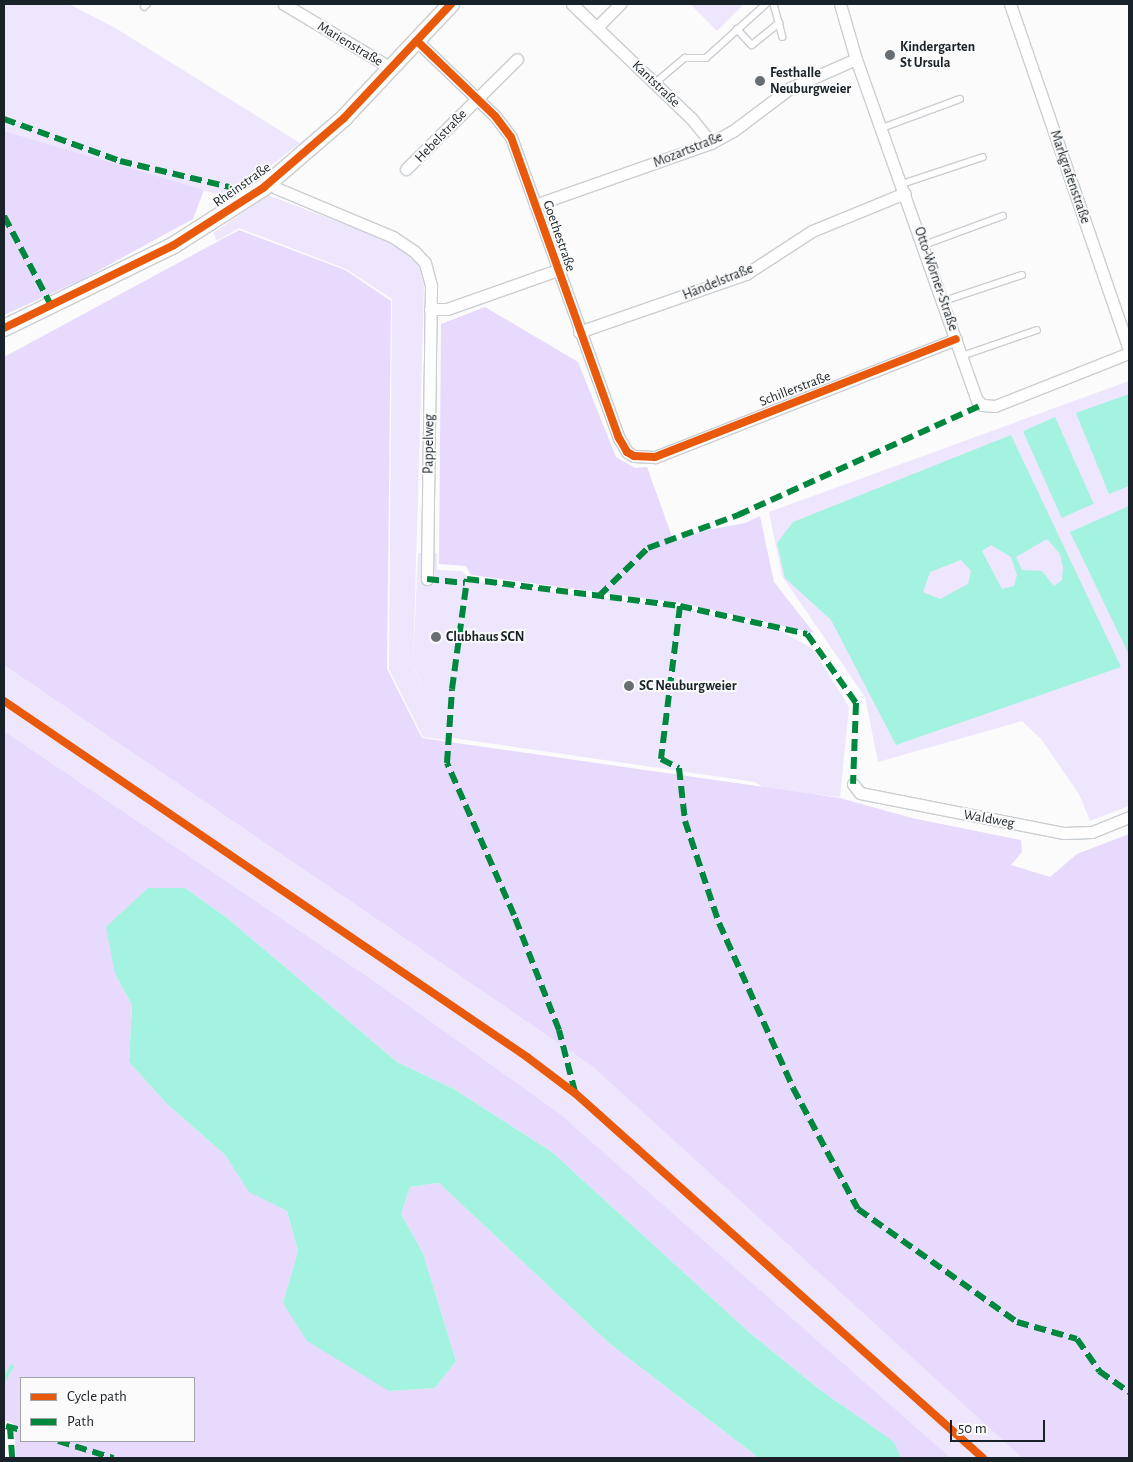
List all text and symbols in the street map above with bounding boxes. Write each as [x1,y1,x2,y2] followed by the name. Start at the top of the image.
[314,18,386,70] street label: Marienstraße
[900,39,975,72] place label: Kindergarten St Ursula
[884,49,896,61] marker: Kindergarten St Ursula
[628,57,684,111] street label: Kantstraße
[770,65,851,98] place label: Festhalle Neuburgweier
[754,75,766,87] marker: Festhalle Neuburgweier
[411,106,471,166] street label: Hebelstraße
[651,128,725,172] street label: Mozartstraße
[1046,128,1094,226] street label: Markgrafenstraße
[210,159,274,211] street label: Rheinstraße
[539,198,579,274] street label: Goethestraße
[910,225,962,333] street label: Otto-Wörner-Straße
[680,260,756,304] street label: Händelstraße
[757,368,833,410] street label: Schillerstraße
[420,414,438,474] street label: Pappelweg
[446,629,525,645] place label: Clubhaus SCN
[430,631,442,643] marker: Clubhaus SCN
[639,678,737,694] place label: SC Neuburgweier
[623,680,635,692] marker: SC Neuburgweier
[962,806,1016,832] street label: Waldweg
[20,1377,195,1442] legend
[67,1389,127,1404] text: Cycle path
[953,1410,1048,1442] scale bar
[67,1414,94,1429] text: Path
[958,1421,987,1436] text: 50 m

